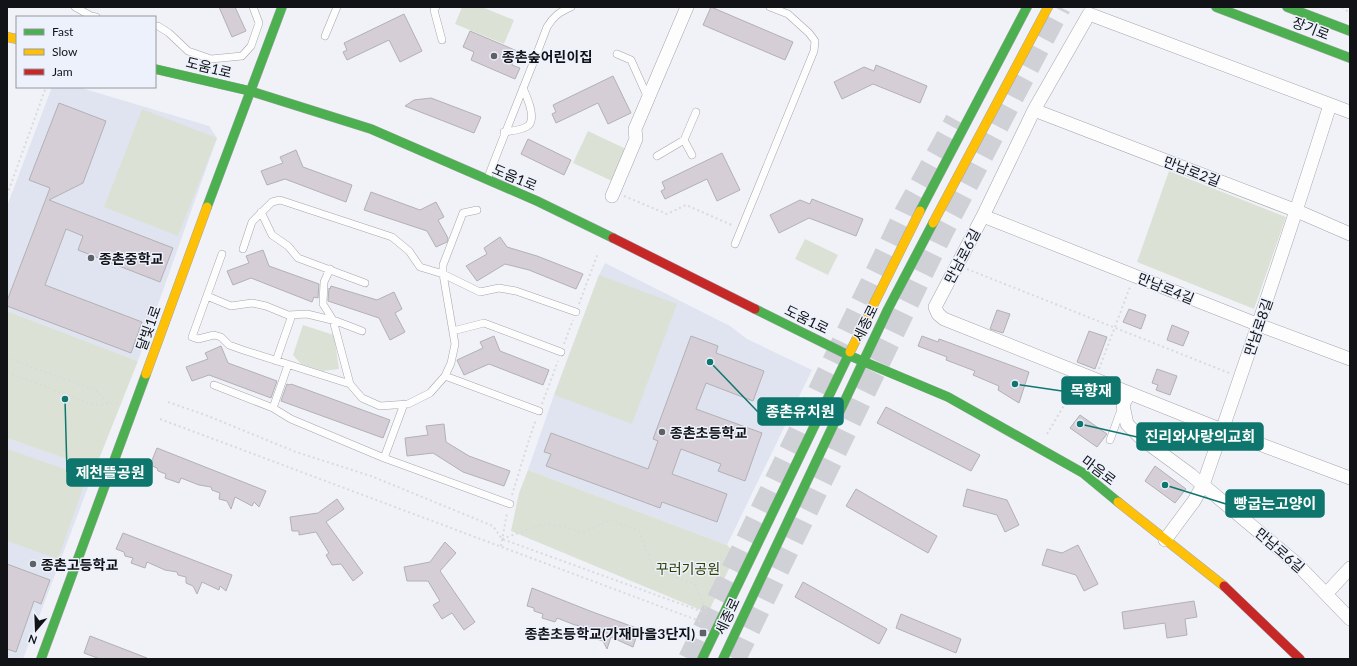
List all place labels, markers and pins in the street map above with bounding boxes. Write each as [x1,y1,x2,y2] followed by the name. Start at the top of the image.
[502,48,592,65] place label: 종촌숲어린이집
[489,51,499,61] marker: 종촌숲어린이집
[99,250,164,267] place label: 종촌중학교
[86,253,96,263] marker: 종촌중학교
[1062,377,1120,404] callout: 목향재
[758,398,843,425] callout: 종촌유치원
[1137,423,1263,450] callout: 진리와사랑의교회
[670,424,747,441] place label: 종촌초등학교
[657,427,667,437] marker: 종촌초등학교
[67,459,152,486] callout: 제천뜰공원
[1226,490,1324,517] callout: 빵굽는고양이
[41,556,118,573] place label: 종촌고등학교
[28,559,38,569] marker: 종촌고등학교
[525,625,695,642] place label: 종촌초등학교(가재마을3단지)
[698,628,708,638] marker: 종촌초등학교(가재마을3단지)

